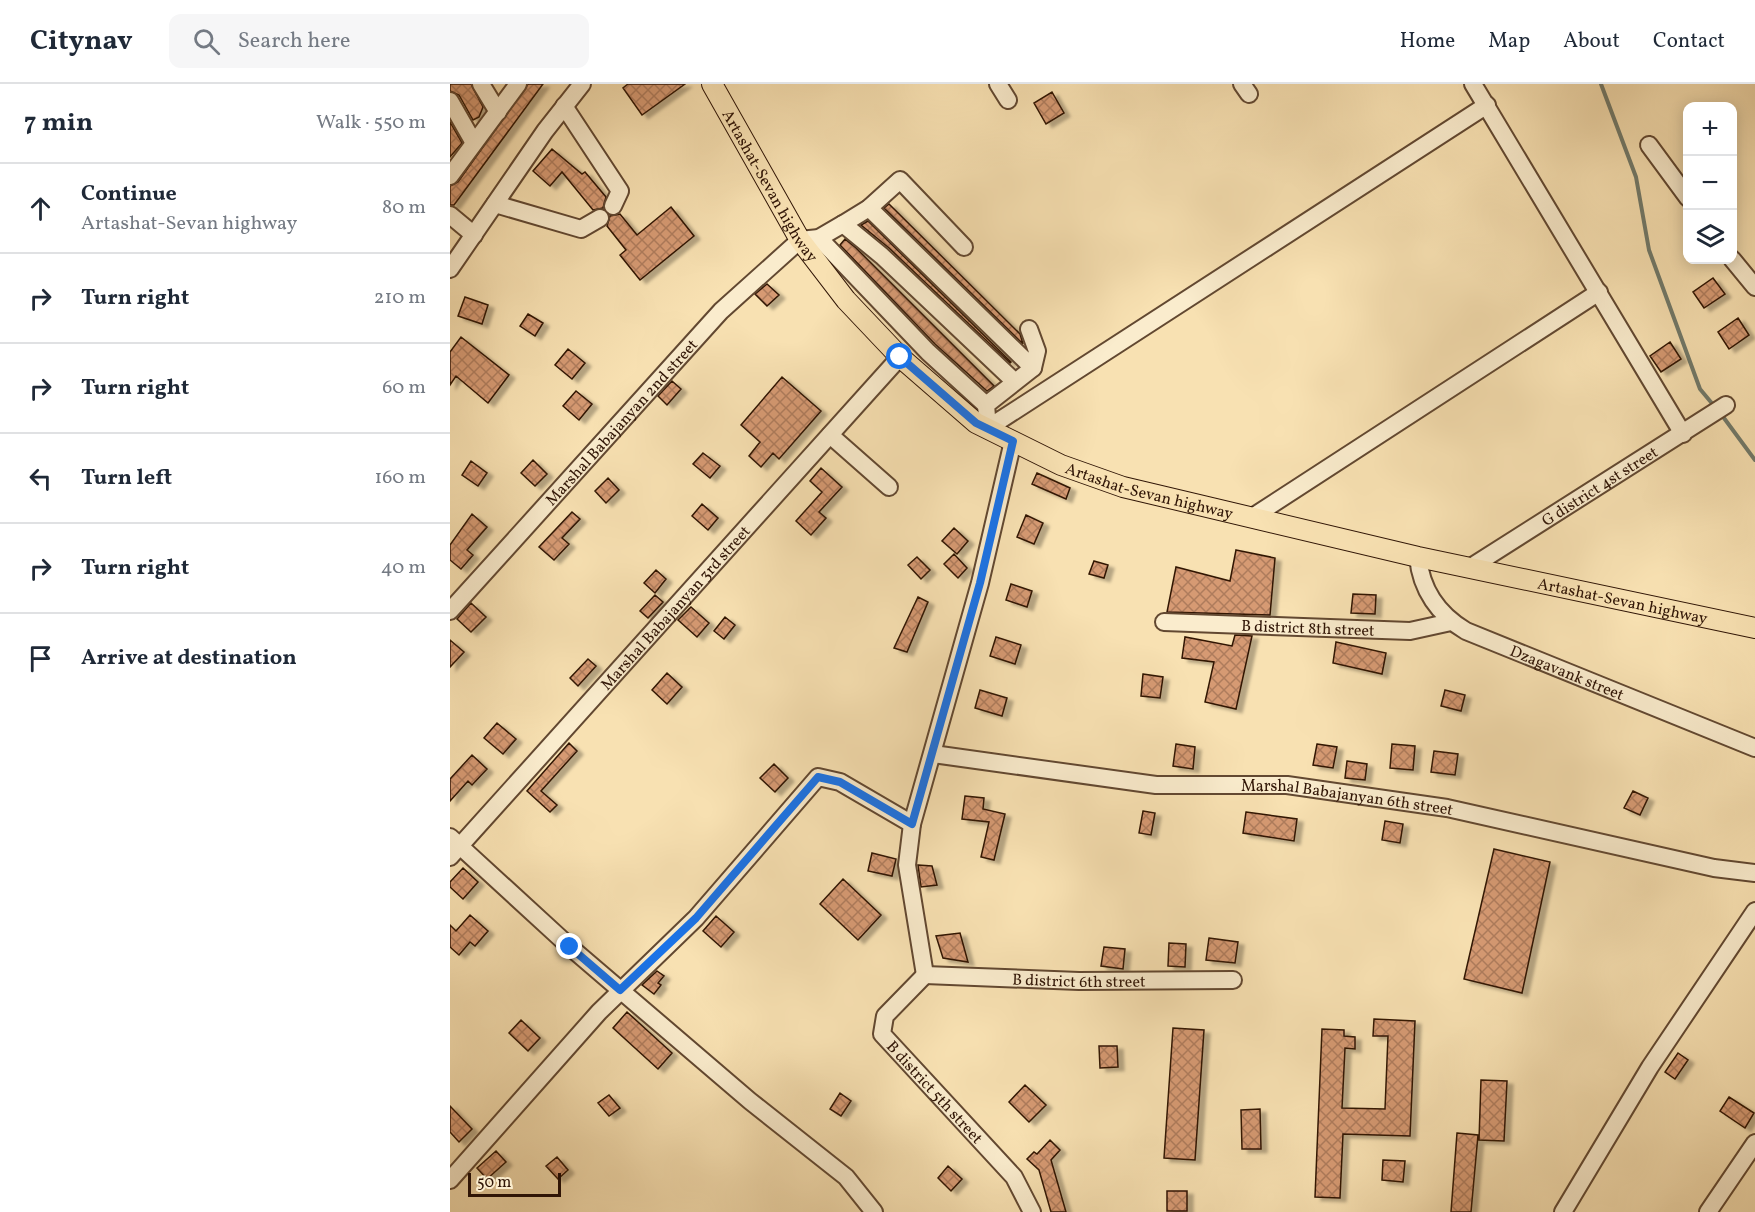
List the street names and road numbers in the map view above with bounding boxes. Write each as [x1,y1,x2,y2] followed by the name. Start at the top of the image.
[716,106,822,268] street label: Artashat-Sevan highway
[541,335,704,511] street label: Marshal Babajanyan 2nd street
[1538,442,1663,532] street label: G district 4st street
[1062,458,1235,526] street label: Artashat-Sevan highway
[596,521,756,696] street label: Marshal Babajanyan 3rd street
[1535,573,1710,631] street label: Artashat-Sevan highway
[1241,616,1375,643] street label: B district 8th street
[1506,641,1627,707] street label: Dzagavank street
[1241,776,1455,822] street label: Marshal Babajanyan 6th street
[1012,969,1146,994] street label: B district 6th street
[881,1037,987,1150] street label: B district 5th street

